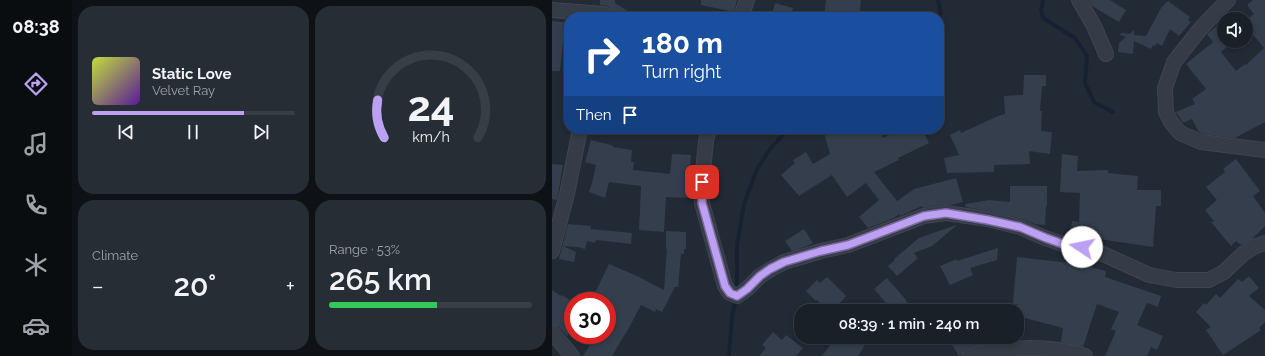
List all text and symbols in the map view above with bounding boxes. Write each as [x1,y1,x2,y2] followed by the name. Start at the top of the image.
[1217,12,1253,48] map controls
[1217,12,1253,48] button: sound
[12,16,60,37] text: 08:38
[642,27,723,60] text: 180 m
[576,28,628,80] icon: right
[642,61,721,82] text: Turn right
[152,65,231,83] text: Static Love
[22,70,50,98] icon: directions
[407,82,454,131] text: 24
[152,83,215,98] text: Velvet Ray
[619,104,641,126] icon: arrive
[576,106,611,124] text: Then
[115,121,137,143] icon: previous
[182,121,204,143] icon: pause
[250,121,272,143] icon: next
[412,129,449,145] text: km/h
[22,130,50,158] icon: music
[685,165,719,199] pin
[691,171,713,193] icon: arrive
[22,191,50,219] icon: phone
[1061,226,1103,268] position arrow
[329,242,400,257] text: Range · 53%
[92,248,138,263] text: Climate
[22,251,50,279] icon: climate
[329,262,432,297] text: 265 km
[174,268,216,303] text: 20°
[92,273,104,299] text: −
[286,273,295,299] text: +
[564,292,616,344] speed limit sign: 30
[22,312,50,340] icon: car
[839,315,979,333] text: 08:39 · 1 min · 240 m

